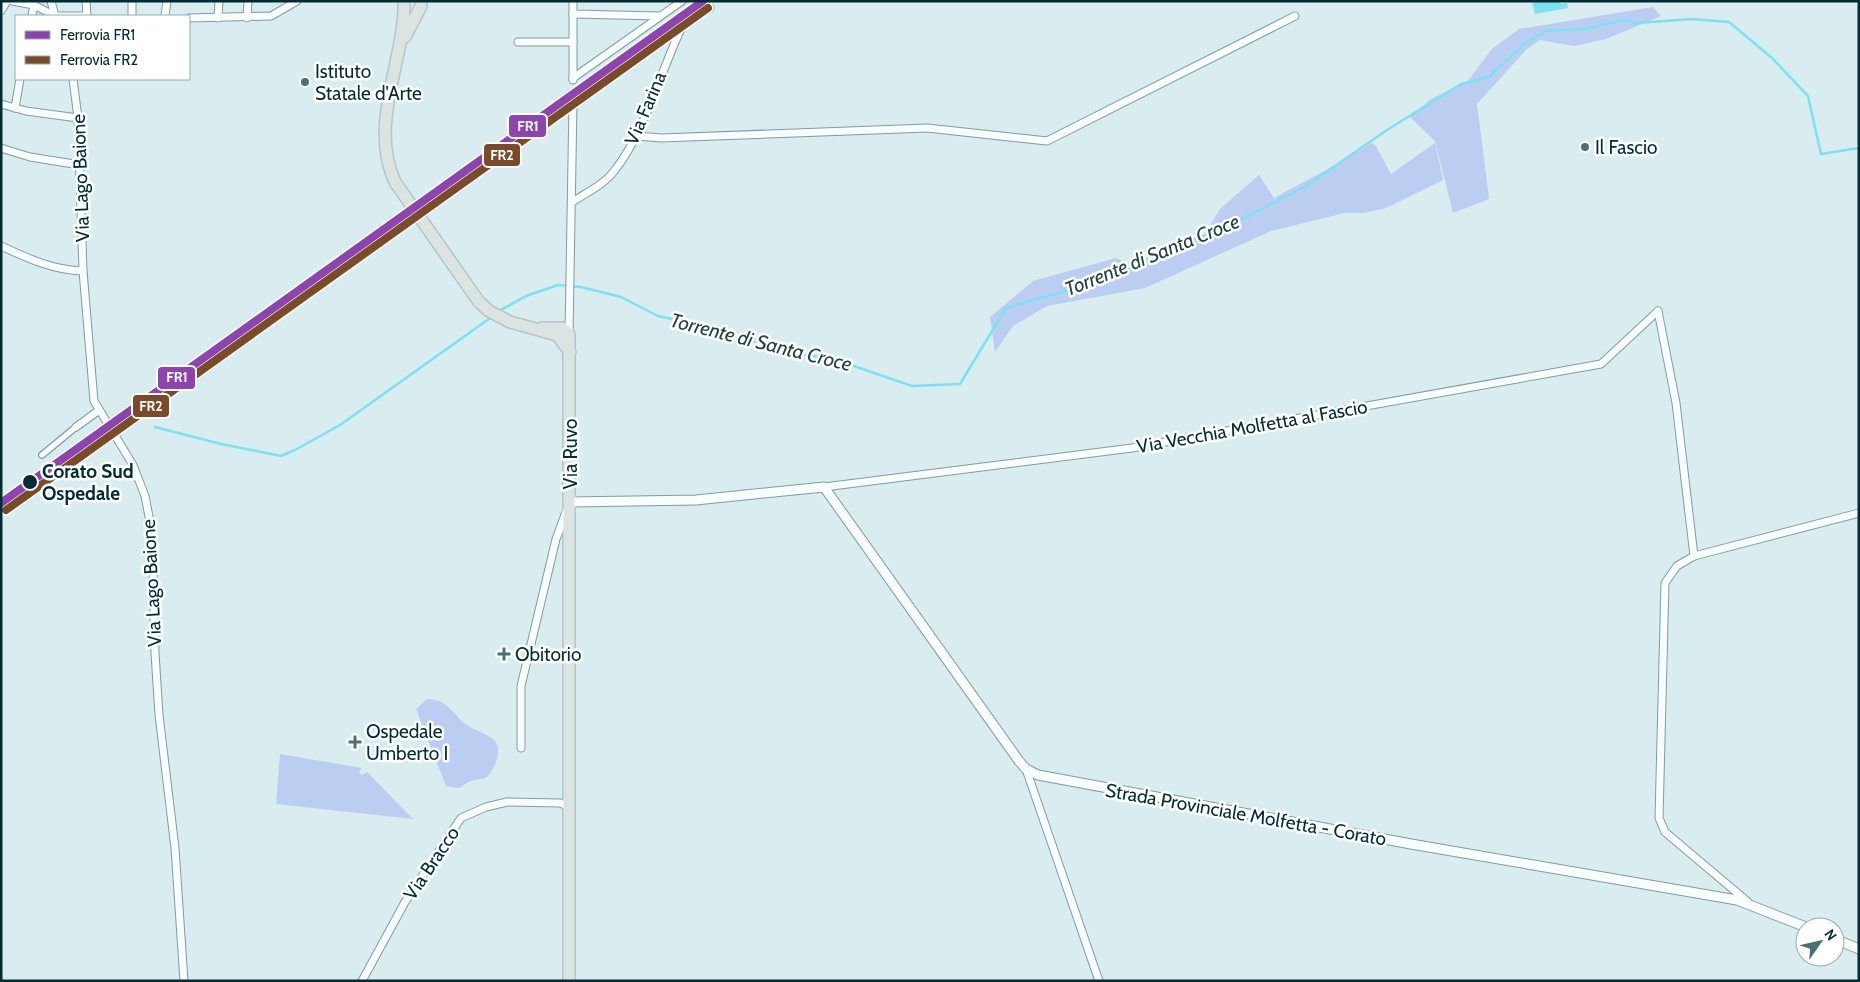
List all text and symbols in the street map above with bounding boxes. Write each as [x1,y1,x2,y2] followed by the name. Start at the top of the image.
[15,15,190,80] legend
[60,26,135,44] text: Ferrovia FR1
[60,51,138,69] text: Ferrovia FR2
[315,60,422,105] place label: Istituto Statale d'Arte
[620,68,671,148] street label: Via Farina
[299,76,311,88] marker: Istituto Statale d'Arte
[67,113,94,242] street label: Via Lago Baione
[508,114,547,138] line badge: FR1
[517,117,539,135] text: FR1
[1595,136,1657,159] place label: Il Fascio
[1579,141,1591,153] marker: Il Fascio
[483,143,521,167] line badge: FR2
[490,146,514,164] text: FR2
[1061,209,1243,301] water label: Torrente di Santa Croce
[668,308,854,376] water label: Torrente di Santa Croce
[157,366,196,390] line badge: FR1
[166,368,188,386] text: FR1
[132,394,170,418] line badge: FR2
[1135,395,1369,458] street label: Via Vecchia Molfetta al Fascio
[139,397,163,415] text: FR2
[559,419,582,489] street label: Via Ruvo
[42,460,134,505] place label: Corato Sud Ospedale
[21,473,39,491] marker: Corato Sud Ospedale
[137,518,166,647] street label: Via Lago Baione
[515,643,581,666] place label: Obitorio
[497,647,511,661] marker: Obitorio
[366,720,448,765] place label: Ospedale Umberto I
[348,735,362,749] marker: Ospedale Umberto I
[1104,778,1388,851] street label: Strada Provinciale Molfetta - Corato
[399,822,464,904] street label: Via Bracco
[1795,917,1845,967] north arrow
[1821,926,1841,944] text: N

